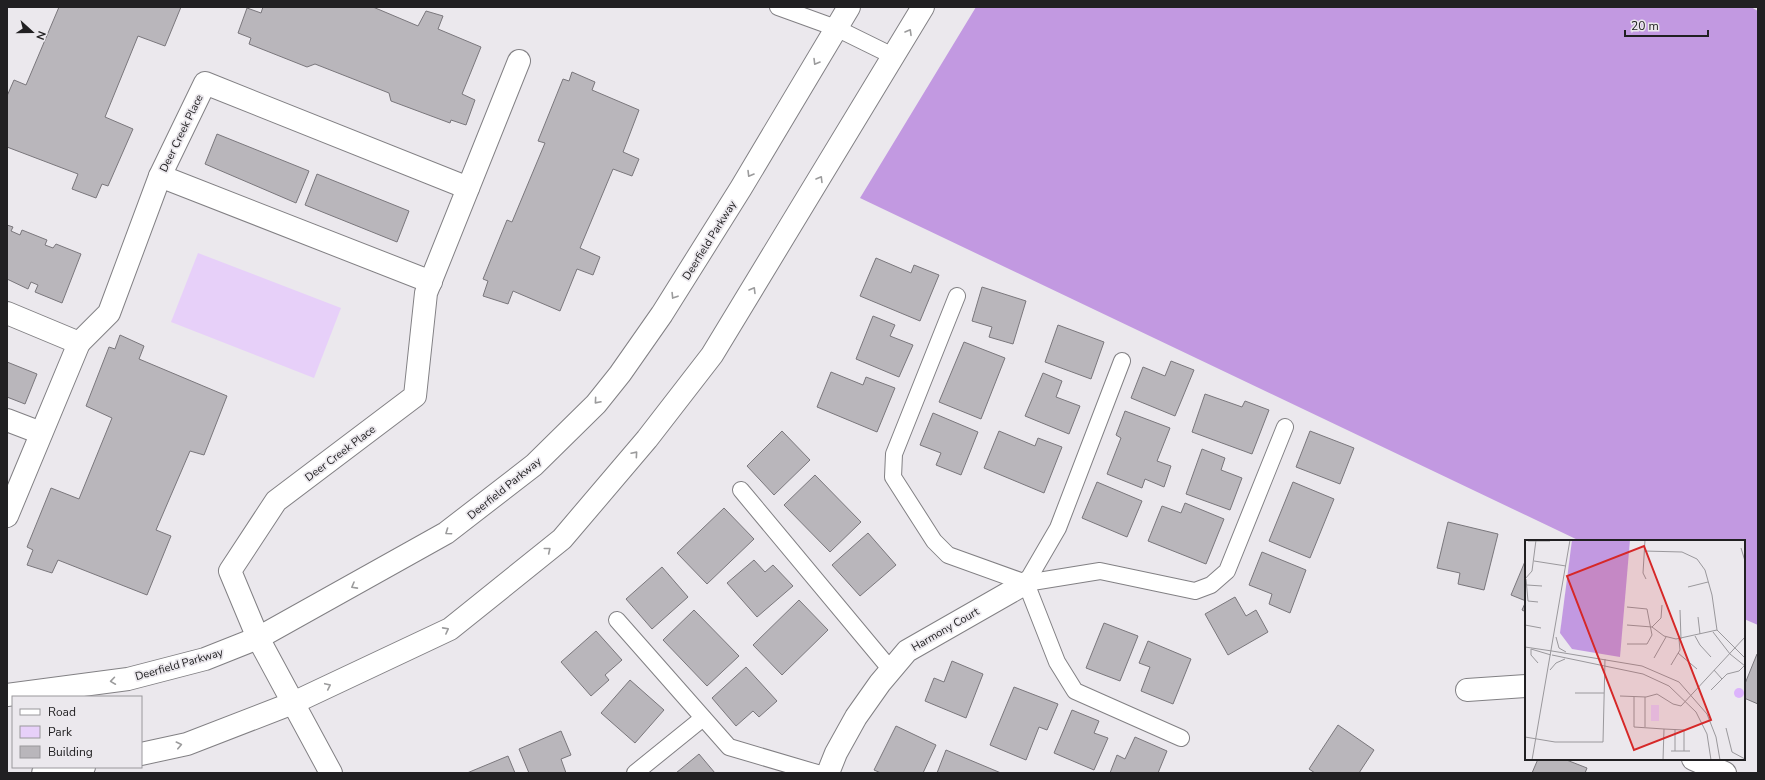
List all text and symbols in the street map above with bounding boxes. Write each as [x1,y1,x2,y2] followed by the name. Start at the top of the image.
[12,12,52,52] north arrow
[1625,12,1708,38] scale bar
[1631,18,1659,34] text: 20 m
[32,29,49,42] text: N
[904,29,911,36] one-way arrow
[813,58,821,65] one-way arrow
[156,92,207,175] street label: Deer Creek Place
[747,170,754,177] one-way arrow
[815,176,823,183] one-way arrow
[679,197,740,283] street label: Deerfield Parkway
[748,287,756,294] one-way arrow
[671,292,679,299] one-way arrow
[595,396,602,404] one-way arrow
[302,422,379,485] street label: Deer Creek Place
[630,451,637,459] one-way arrow
[464,454,545,523] street label: Deerfield Parkway
[445,527,452,535] one-way arrow
[1525,540,1745,760] inset map
[543,548,550,555] one-way arrow
[351,581,358,588] one-way arrow
[909,604,982,655] street label: Harmony Court
[441,628,449,635] one-way arrow
[133,645,225,684] street label: Deerfield Parkway
[110,676,116,685] one-way arrow
[324,683,331,691] one-way arrow
[12,696,142,768] legend
[48,704,76,720] text: Road
[48,724,73,740] text: Park
[176,742,182,750] one-way arrow
[48,744,93,760] text: Building

